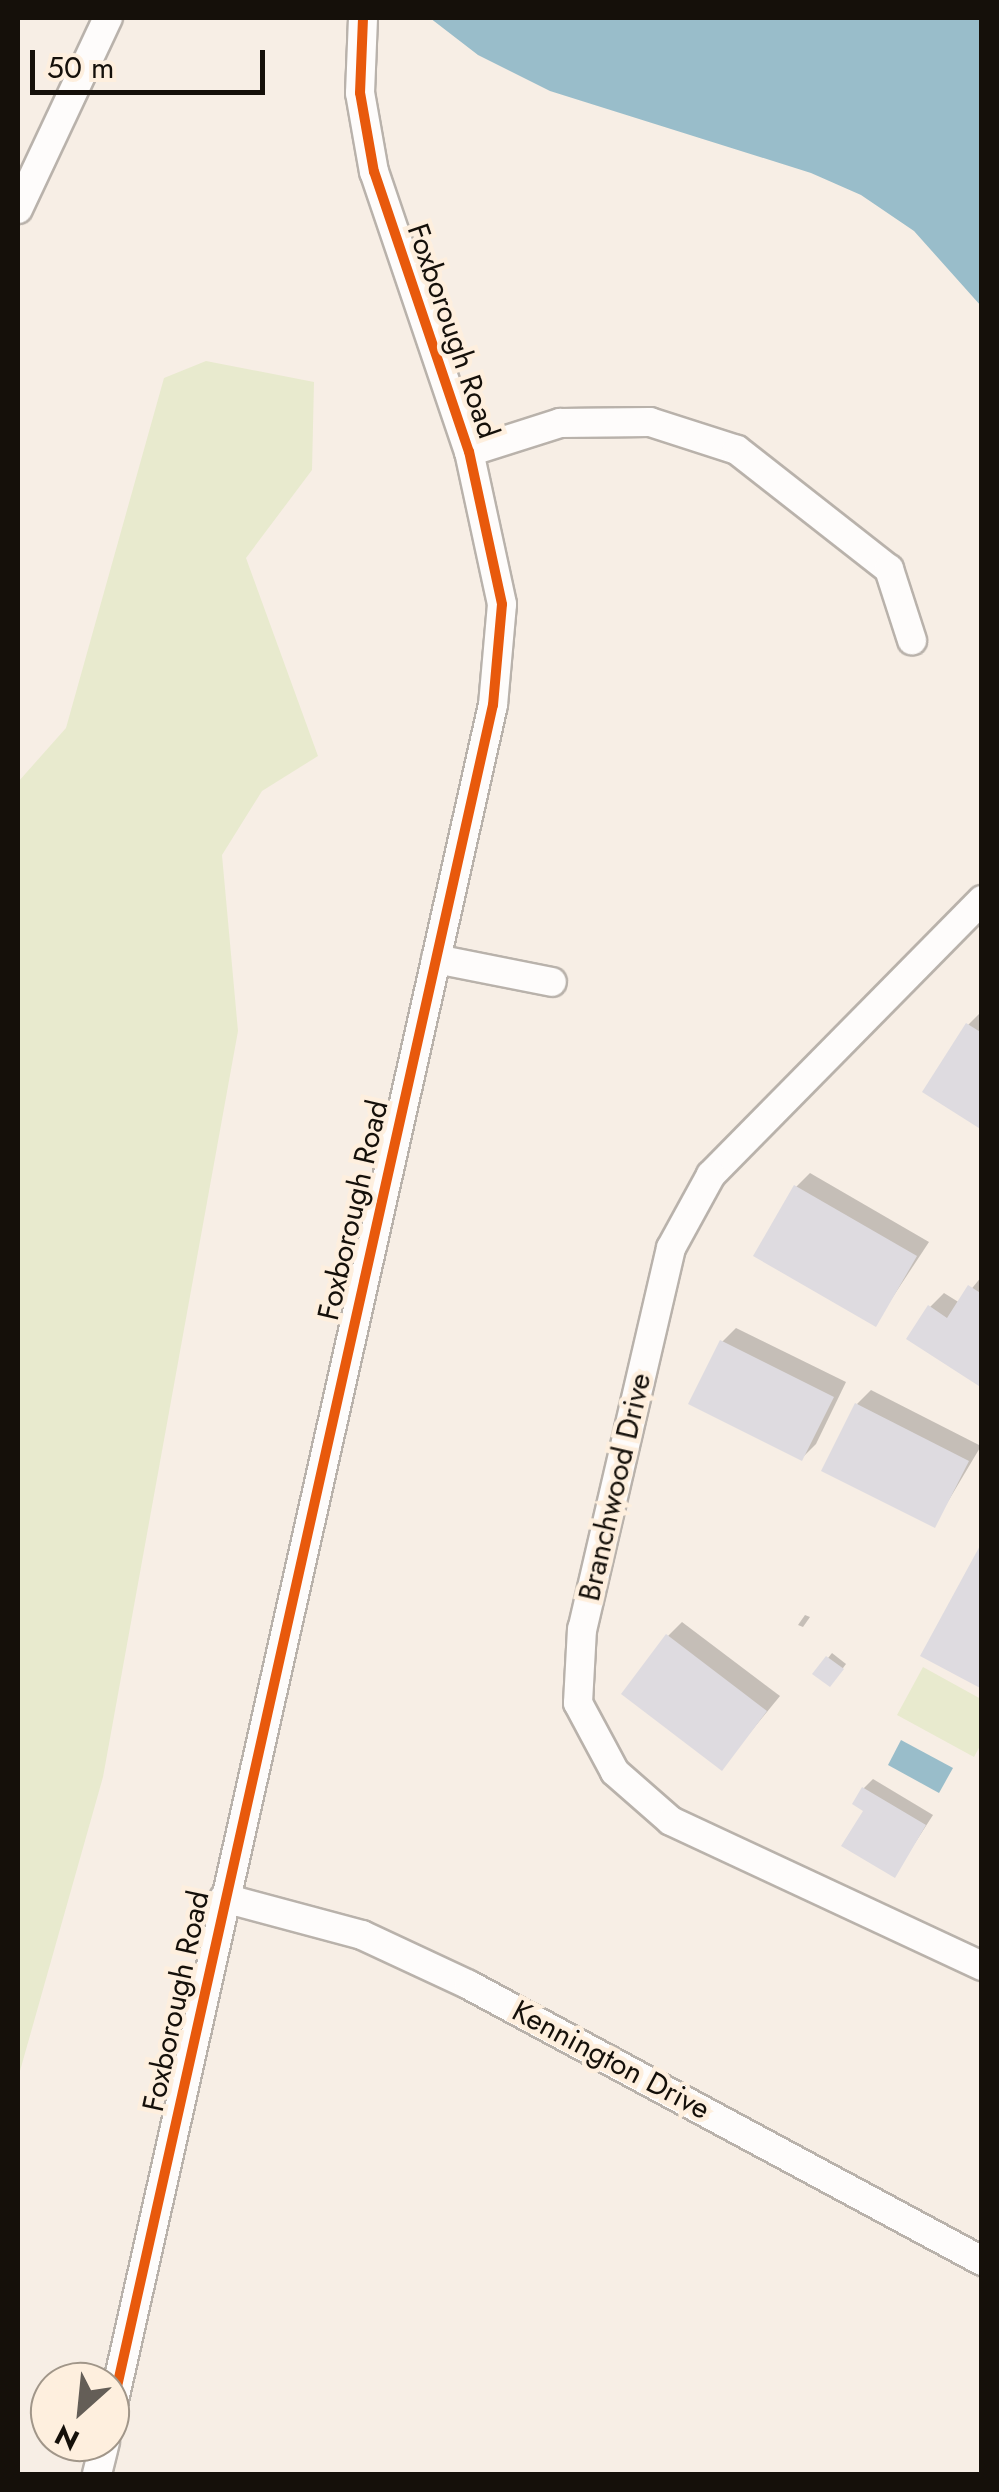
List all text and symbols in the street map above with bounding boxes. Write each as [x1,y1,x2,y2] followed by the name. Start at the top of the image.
[35,30,270,92] scale bar
[47,46,114,89] text: 50 m
[399,219,507,443] street label: Foxborough Road
[310,1097,396,1323] street label: Foxborough Road
[571,1370,659,1604] street label: Branchwood Drive
[135,1887,217,2115] street label: Foxborough Road
[506,1993,716,2127] street label: Kennington Drive
[30,2362,130,2462] north arrow
[48,2414,86,2461] text: N

